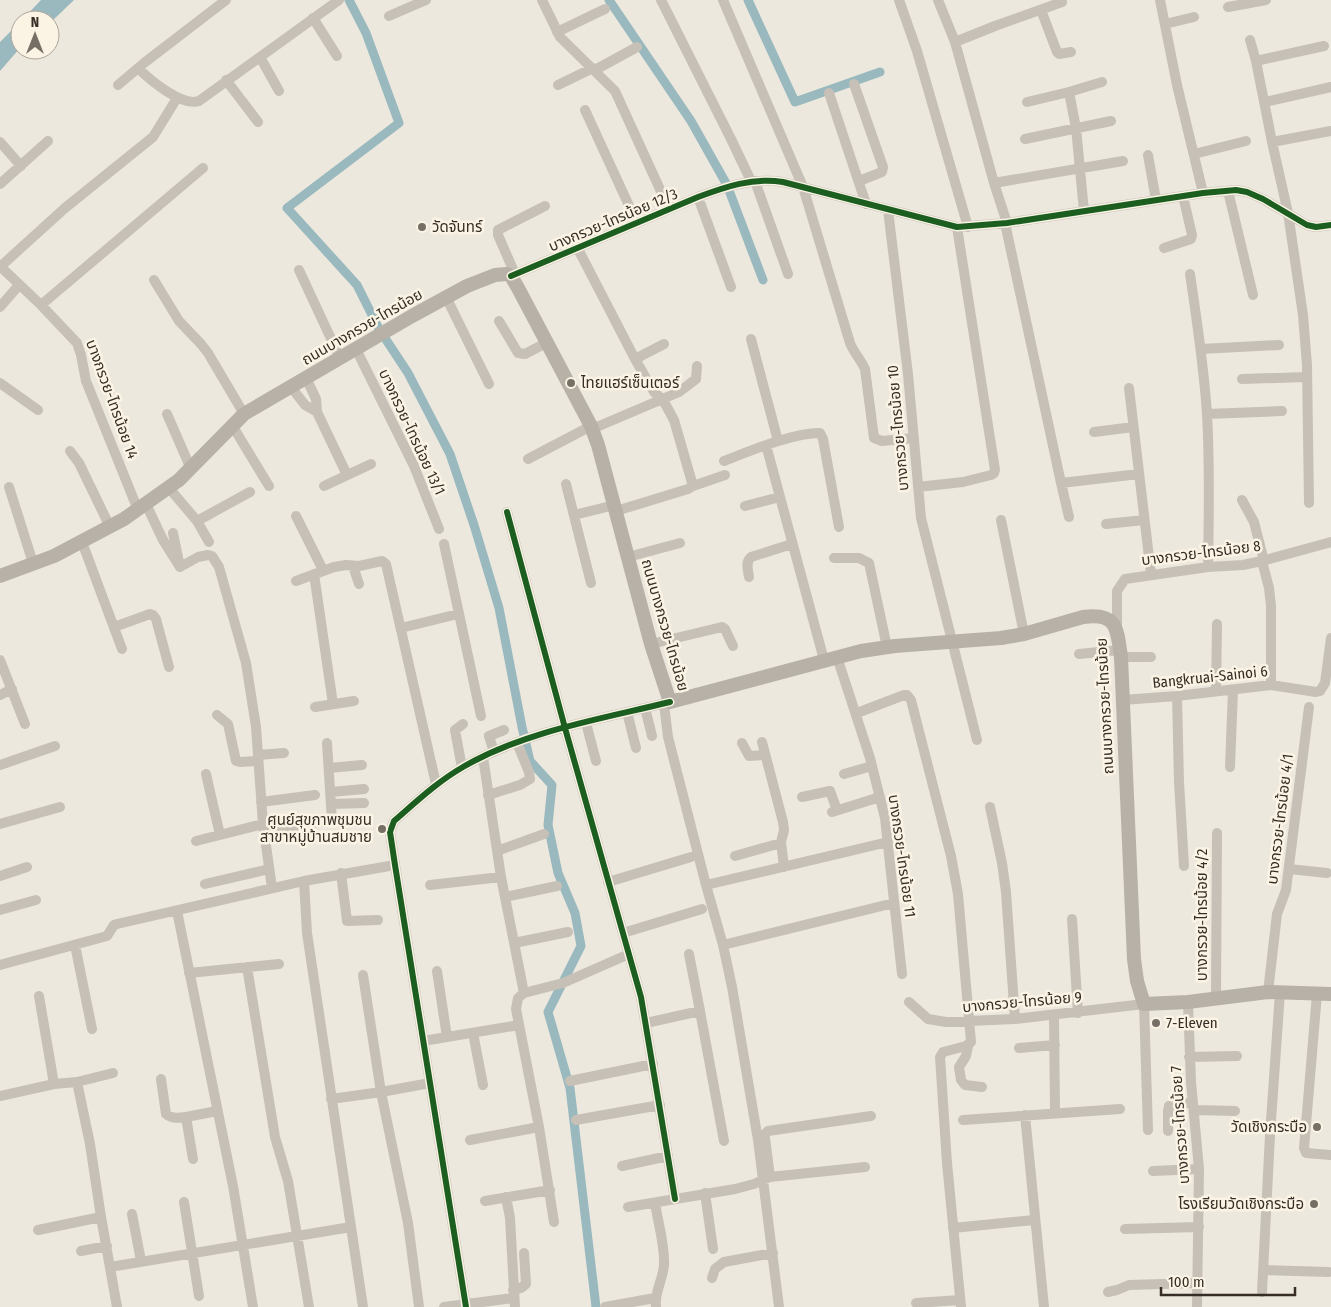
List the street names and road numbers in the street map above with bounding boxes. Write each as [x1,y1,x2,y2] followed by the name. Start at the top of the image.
[546,185,680,255] street label: บางกรวย-ไทรน้อย 12/3
[298,285,426,369] street label: ถนนบางกรวย-ไทรน้อย
[82,337,142,461] street label: บางกรวย-ไทรน้อย 14
[884,364,912,492] street label: บางกรวย-ไทรน้อย 10
[375,366,449,498] street label: บางกรวย-ไทรน้อย 13/1
[1140,537,1262,569] street label: บางกรวย-ไทรน้อย 8
[638,557,692,693] street label: ถนนบางกรวย-ไทรน้อย
[1092,637,1118,775] street label: ถนนบางกรวย-ไทรน้อย
[1151,662,1269,692] street label: Bangkruai-Sainoi 6
[1263,753,1297,885] street label: บางกรวย-ไทรน้อย 4/1
[884,793,920,919] street label: บางกรวย-ไทรน้อย 11
[1193,848,1211,981] street label: บางกรวย-ไทรน้อย 4/2
[961,988,1083,1016] street label: บางกรวย-ไทรน้อย 9
[1167,1065,1193,1185] street label: บางกรวย-ไทรน้อย 7

